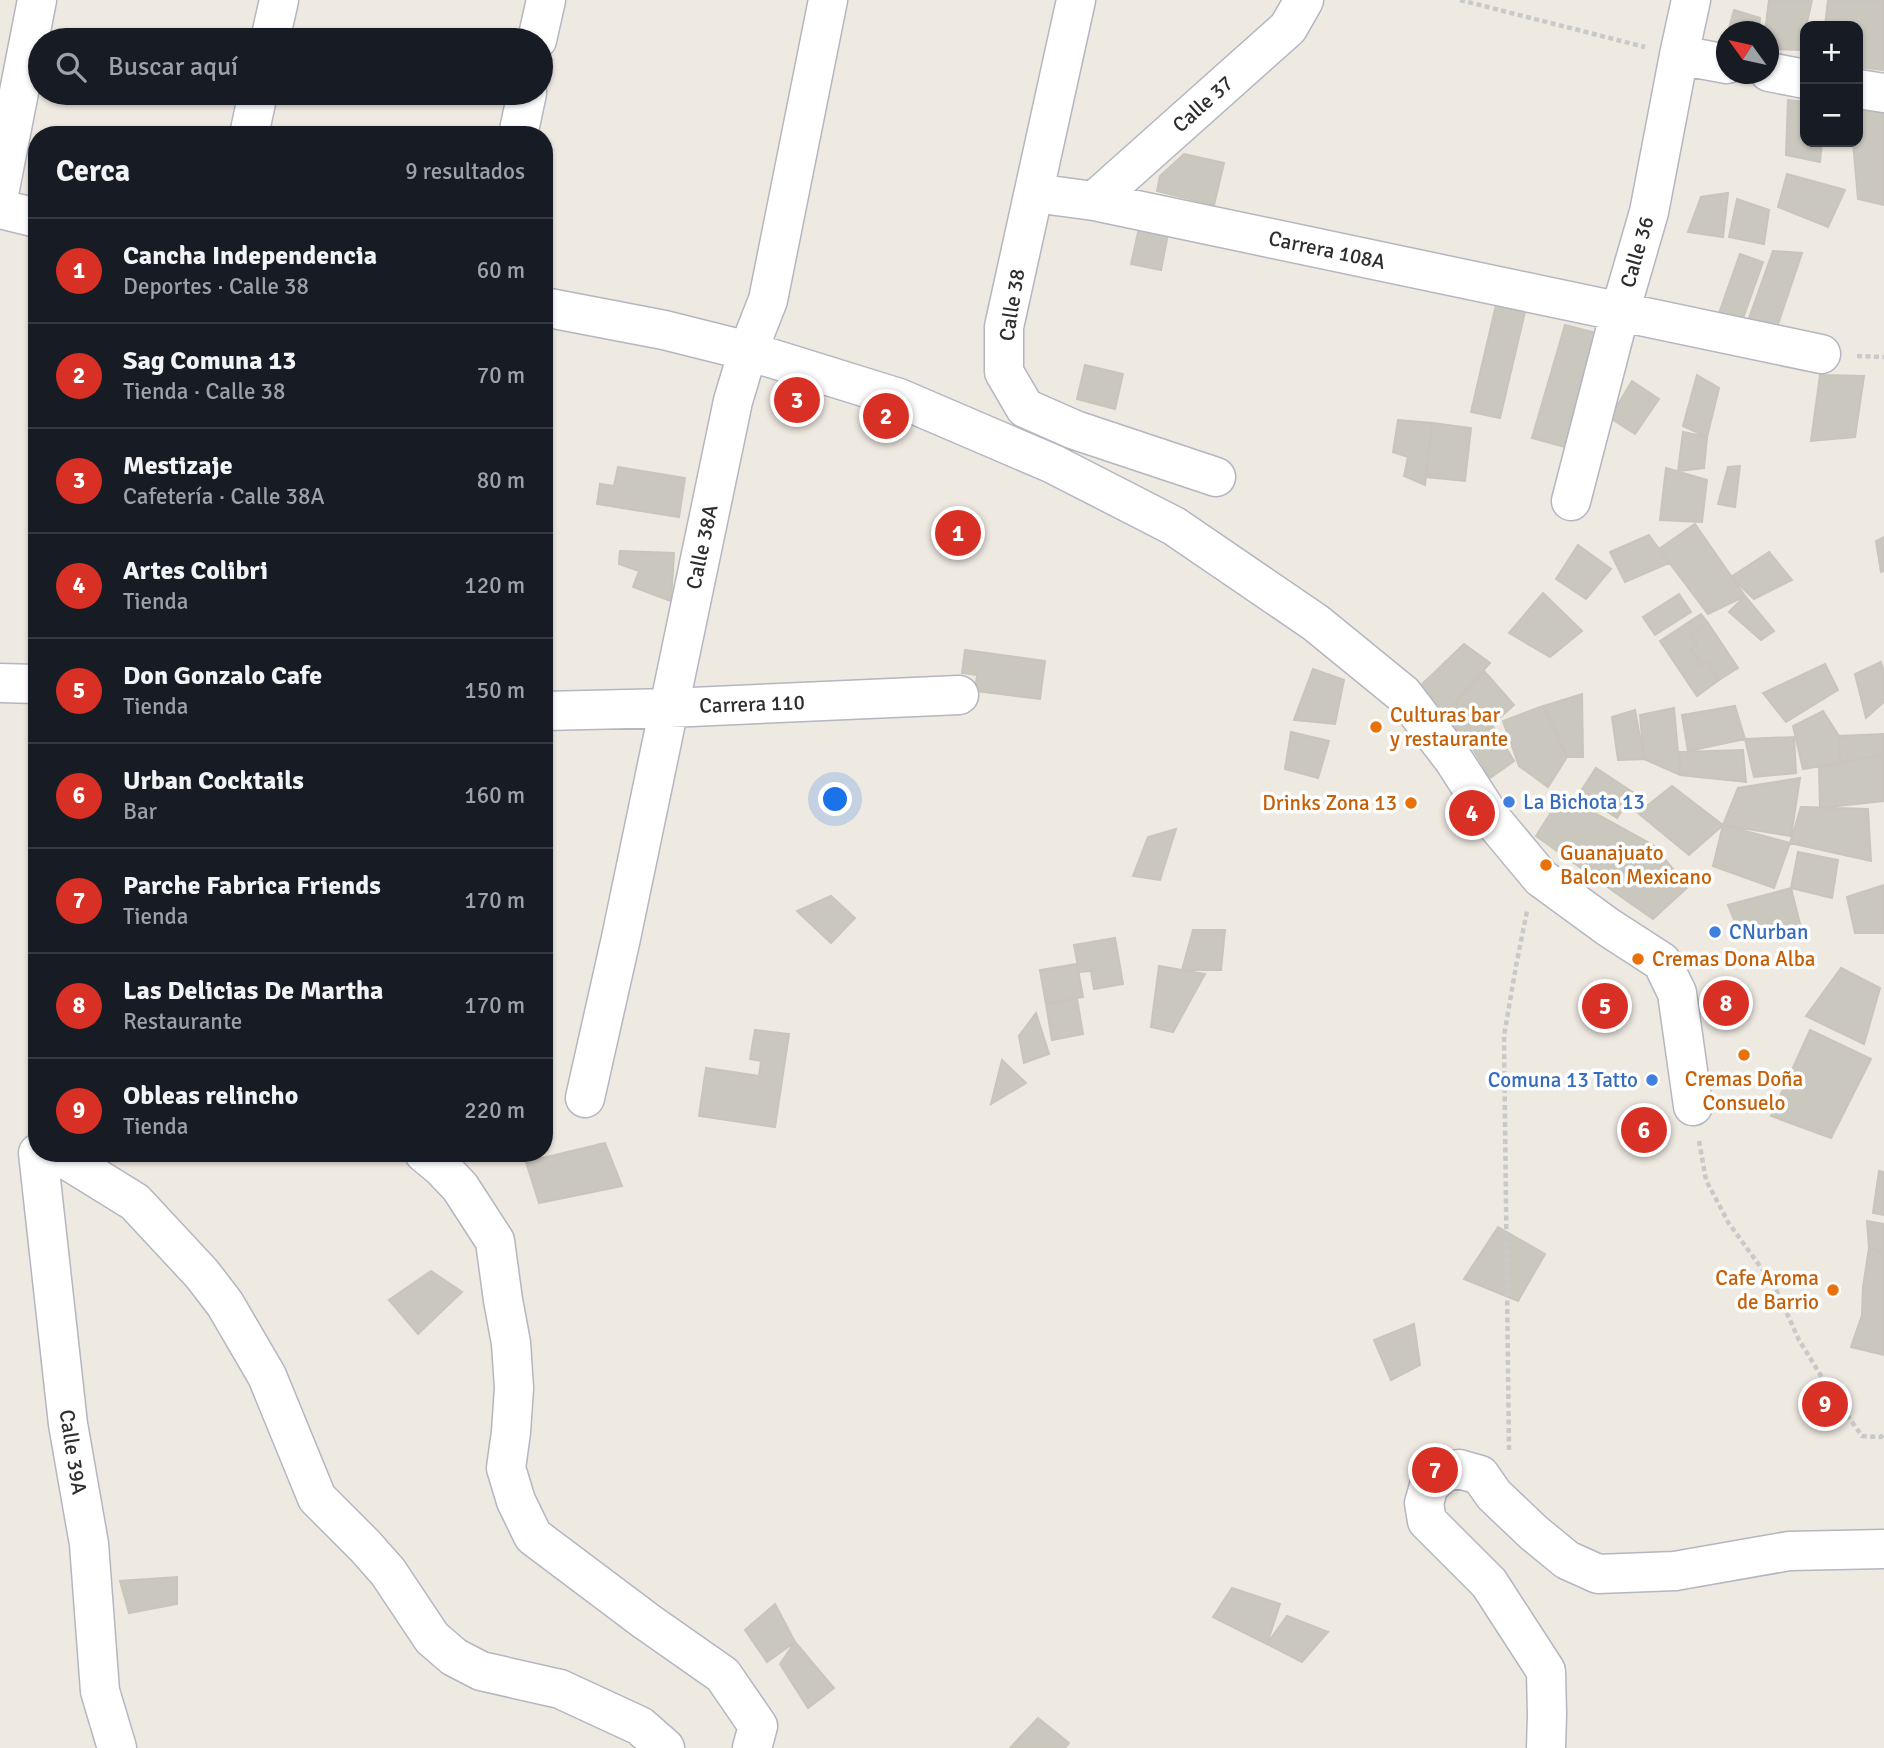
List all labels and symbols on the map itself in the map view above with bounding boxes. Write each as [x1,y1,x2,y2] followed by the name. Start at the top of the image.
[1716,21,1779,84] north arrow
[1167,70,1239,138] street label: Calle 37
[1614,213,1660,291] street label: Calle 36
[1266,225,1388,275] street label: Carrera 108A
[993,267,1031,343] street label: Calle 38
[774,374,820,426] pin: 3
[863,390,909,442] pin: 2
[680,502,724,592] street label: Calle 38A
[935,507,981,559] pin: 1
[699,689,805,719] street label: Carrera 110
[1390,702,1508,752] place label: Culturas bar y restaurante
[1368,719,1384,735] marker: Culturas bar y restaurante
[818,782,852,816] your location
[1449,787,1495,839] pin: 4
[1523,789,1645,815] place label: La Bichota 13
[1262,790,1397,816] place label: Drinks Zona 13
[1501,794,1517,810] marker: La Bichota 13
[1403,795,1419,811] marker: Drinks Zona 13
[1560,840,1712,890] place label: Guanajuato Balcon Mexicano
[1538,857,1554,873] marker: Guanajuato Balcon Mexicano
[1729,919,1808,945] place label: CNurban
[1707,924,1723,940] marker: CNurban
[1652,946,1816,972] place label: Cremas Dona Alba
[1630,951,1646,967] marker: Cremas Dona Alba
[1703,977,1749,1029] pin: 8
[1582,980,1628,1032] pin: 5
[1736,1047,1752,1063] marker: Cremas Doña Consuelo
[1685,1066,1803,1116] place label: Cremas Doña Consuelo
[1488,1067,1638,1093] place label: Comuna 13 Tatto
[1644,1072,1660,1088] marker: Comuna 13 Tatto
[1621,1104,1667,1156] pin: 6
[1715,1265,1819,1315] place label: Cafe Aroma de Barrio
[1825,1282,1841,1298] marker: Cafe Aroma de Barrio
[1802,1378,1848,1430] pin: 9
[53,1408,93,1497] street label: Calle 39A
[1412,1444,1458,1496] pin: 7

